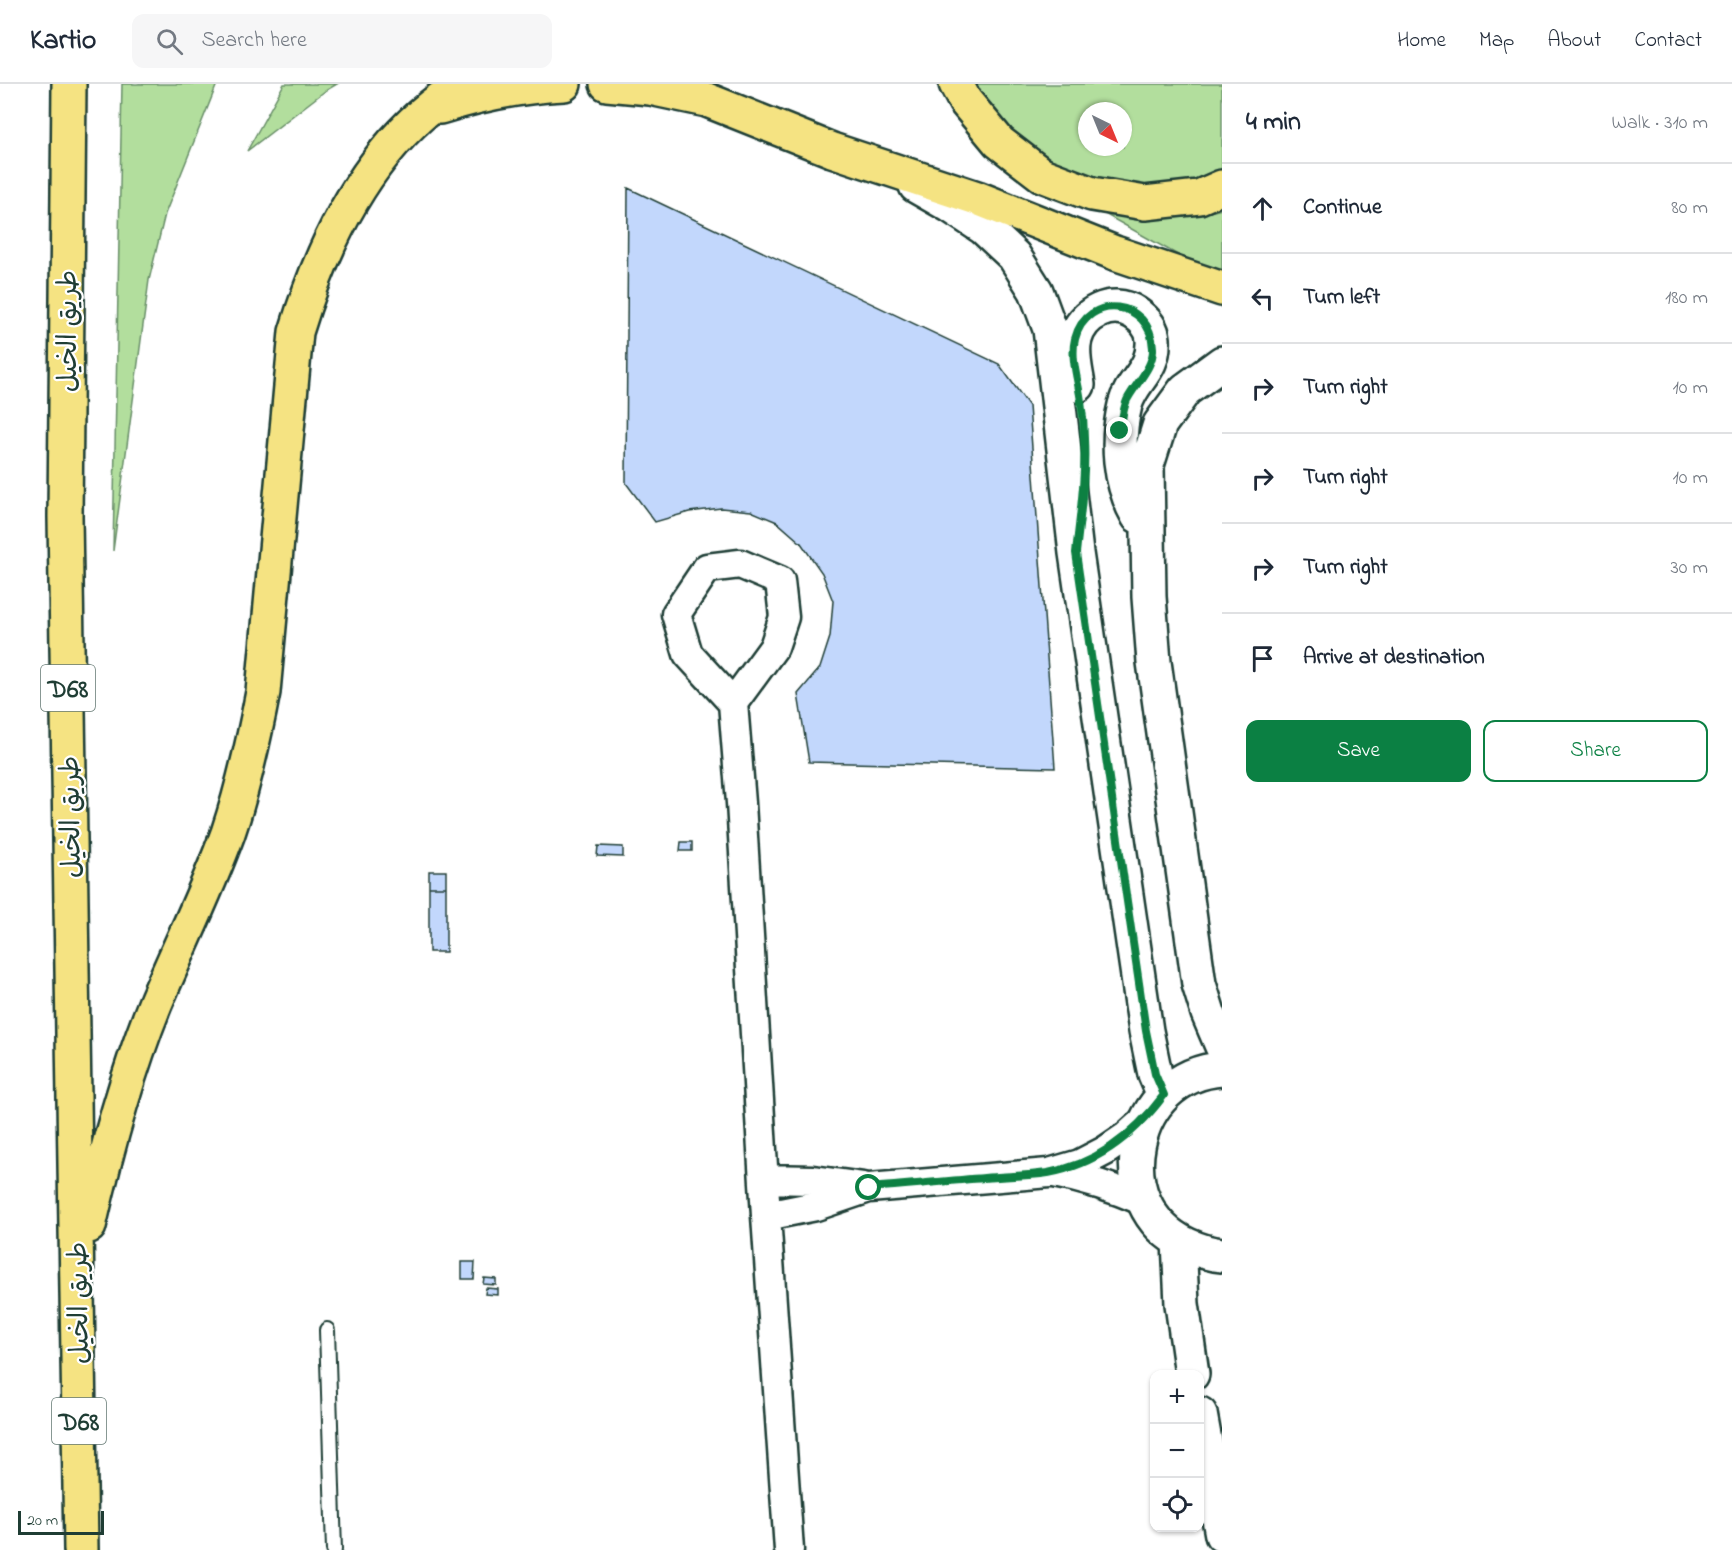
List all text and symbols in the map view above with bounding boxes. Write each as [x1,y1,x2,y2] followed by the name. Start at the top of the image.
[132,14,552,68] search box
[30,21,96,62] text: Kartio
[153,25,186,58] icon: search
[201,25,307,57] text: Search here
[1397,26,1446,56] text: Home
[1479,26,1514,56] text: Map
[1547,26,1601,56] text: About
[1634,26,1702,56] text: Contact
[1078,102,1132,156] north arrow
[1246,104,1301,142] text: 4 min
[1612,109,1708,138] text: Walk · 310 m
[1246,192,1279,225] icon: ahead
[1303,192,1382,224] text: Continue
[1671,194,1708,223] text: 80 m
[50,270,89,392] street label: طريق الخيل
[1246,282,1279,315] icon: left
[1303,282,1380,314] text: Turn left
[1665,284,1708,313] text: 180 m
[1246,372,1279,405] icon: right
[1303,372,1388,404] text: Turn right
[1672,374,1708,403] text: 10 m
[1106,417,1132,443] route end
[1246,462,1279,495] icon: right
[1303,462,1388,494] text: Turn right
[1672,464,1708,493] text: 10 m
[1246,552,1279,585] icon: right
[1303,552,1388,584] text: Turn right
[1671,554,1708,583] text: 30 m
[1246,642,1279,675] icon: arrive
[1303,642,1485,674] text: Arrive at destination
[41,665,95,711] road number: D68
[1246,720,1471,782] button: Save
[1483,720,1708,782] button: Share
[52,755,93,878] street label: طريق الخيل
[855,1174,881,1200] route start
[60,1241,101,1364] street label: طريق الخيل
[1150,1370,1204,1532] map controls
[1150,1370,1204,1424] button: +
[52,1398,106,1444] road number: D68
[1150,1424,1204,1478] button: −
[1150,1478,1204,1532] button: locate
[18,1508,104,1536] scale bar
[27,1509,58,1533] text: 20 m

